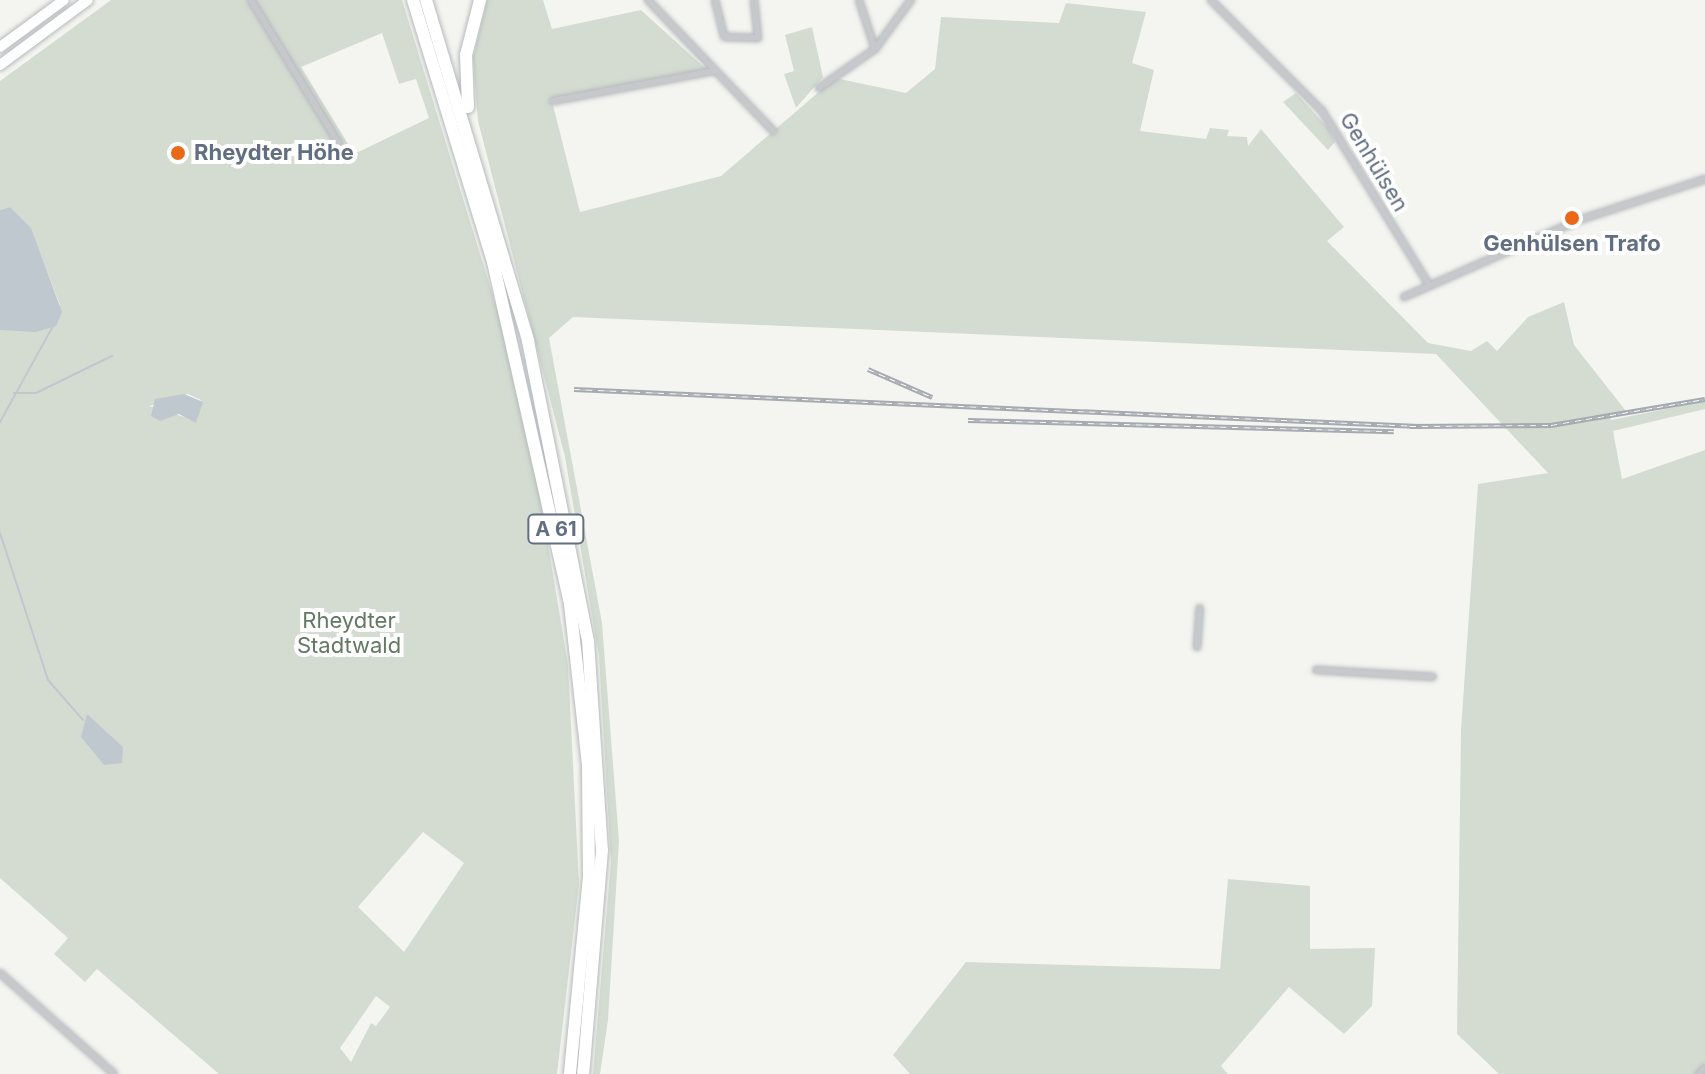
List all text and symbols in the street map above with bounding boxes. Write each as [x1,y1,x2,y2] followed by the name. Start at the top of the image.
[1334,108,1414,216] street label: Genhülsen
[194,140,354,166] place label: Rheydter Höhe
[169,144,187,162] marker: Rheydter Höhe
[1563,209,1581,227] marker: Genhülsen Trafo
[1483,231,1661,257] place label: Genhülsen Trafo
[526,513,586,545] road number: A 61
[297,607,401,658] park label: Rheydter Stadtwald

